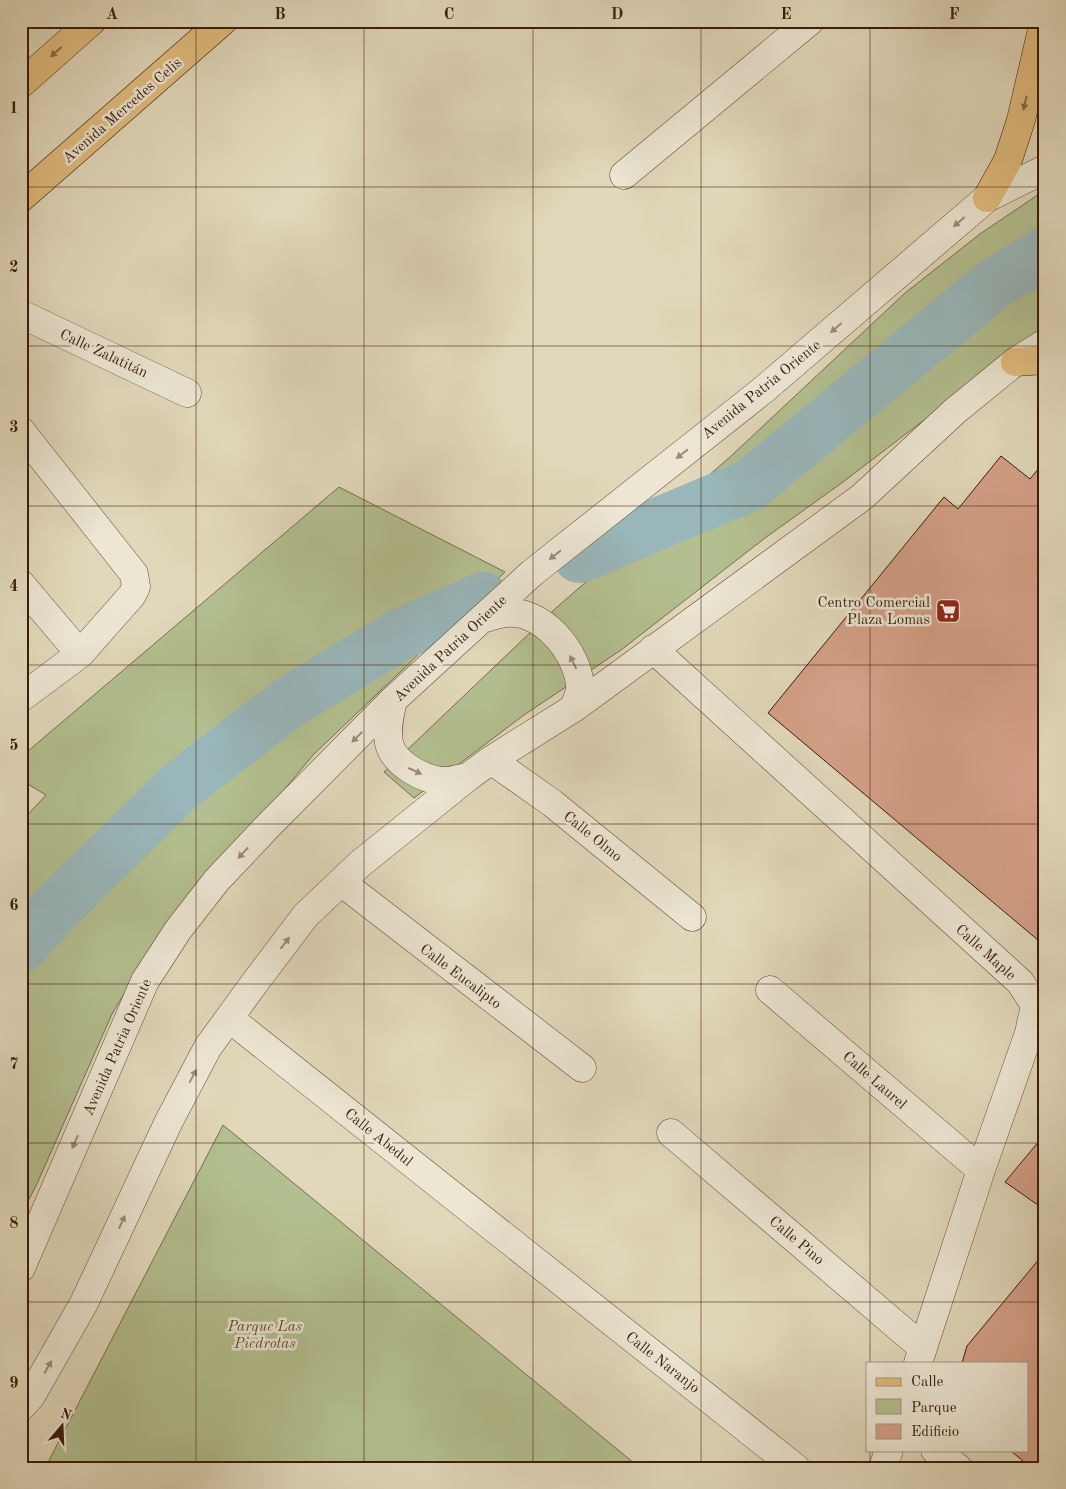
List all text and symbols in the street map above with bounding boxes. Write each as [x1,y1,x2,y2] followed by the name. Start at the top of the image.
[106,7,118,23] text: A
[274,7,286,23] text: B
[444,7,454,23] text: C
[611,7,623,23] text: D
[780,7,792,23] text: E
[949,7,960,23] text: F
[50,47,63,58] one-way arrow
[61,56,185,167] street label: Avenida Mercedes Celis
[1021,95,1029,110] one-way arrow
[9,101,19,117] text: 1
[954,216,966,228] one-way arrow
[9,260,19,276] text: 2
[829,322,842,333] one-way arrow
[57,327,150,381] street label: Calle Zalatitán
[700,338,824,443] street label: Avenida Patria Oriente
[9,420,19,436] text: 3
[676,448,689,459] one-way arrow
[549,549,562,560] one-way arrow
[9,579,19,595] text: 4
[392,593,510,705] street label: Avenida Patria Oriente
[817,596,930,628] place label: Centro Comercial Plaza Lomas
[935,598,961,624] supermarket icon: Centro Comercial Plaza Lomas
[569,654,577,669] one-way arrow
[351,730,363,742] one-way arrow
[9,738,19,754] text: 5
[408,768,422,776] one-way arrow
[560,809,624,865] street label: Calle Olmo
[237,846,249,858] one-way arrow
[9,898,19,914] text: 6
[952,922,1018,984] street label: Calle Maple
[280,936,290,950] one-way arrow
[417,942,504,1013] street label: Calle Eucalipto
[81,977,155,1118] street label: Avenida Patria Oriente
[839,1049,909,1113] street label: Calle Laurel
[9,1057,19,1073] text: 7
[189,1069,197,1083] one-way arrow
[341,1106,415,1170] street label: Calle Abedul
[71,1135,79,1149] one-way arrow
[766,1214,826,1268] street label: Calle Pino
[118,1215,127,1230] one-way arrow
[9,1216,19,1232] text: 8
[227,1320,302,1352] park label: Parque Las Piedrotas
[622,1330,702,1397] street label: Calle Naranjo
[43,1360,52,1373] one-way arrow
[866,1362,1028,1452] legend
[911,1375,944,1390] text: Calle
[9,1376,19,1392] text: 9
[911,1401,957,1416] text: Parque
[38,1402,88,1452] north arrow
[59,1406,74,1423] text: N
[911,1425,959,1440] text: Edificio

